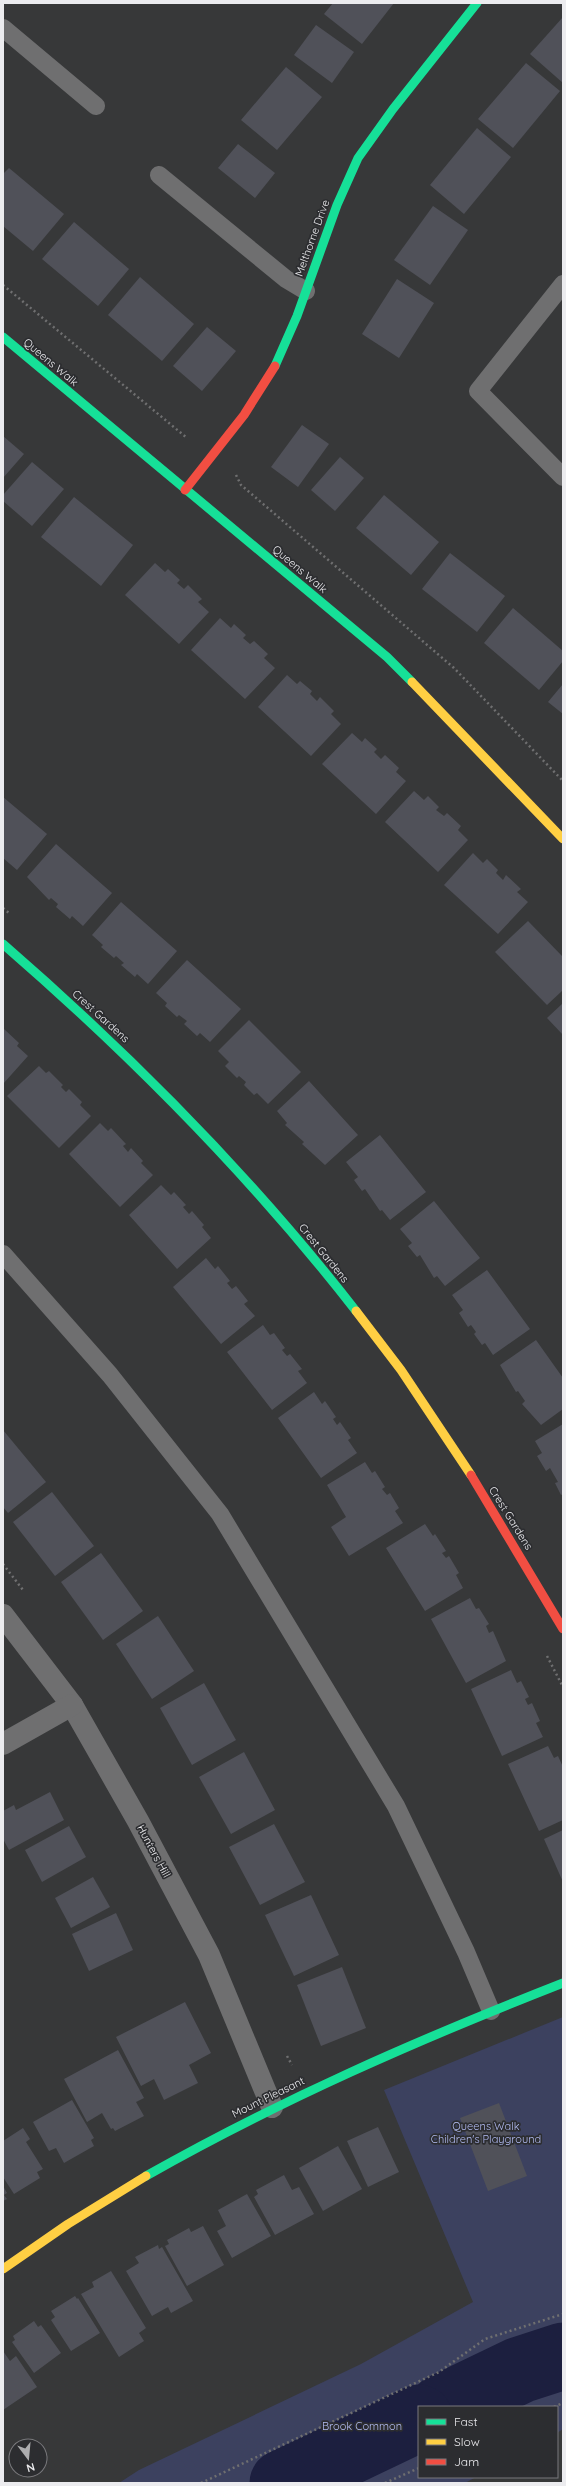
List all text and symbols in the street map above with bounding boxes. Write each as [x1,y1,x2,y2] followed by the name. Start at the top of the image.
[292,198,332,278] street label: Melthorne Drive
[21,335,81,389] street label: Queens Walk
[270,542,330,596] street label: Queens Walk
[70,987,132,1045] street label: Crest Gardens
[296,1221,352,1285] street label: Crest Gardens
[486,1484,536,1552] street label: Crest Gardens
[134,1822,174,1880] street label: Hunters Hill
[229,2073,307,2121] street label: Mount Pleasant
[431,2119,541,2146] park label: Queens Walk Children's Playground
[418,2406,558,2478] legend
[454,2414,478,2429] text: Fast
[322,2419,402,2433] park label: Brook Common
[454,2434,480,2449] text: Slow
[8,2438,48,2478] north arrow
[454,2454,479,2469] text: Jam
[25,2460,37,2475] text: N

